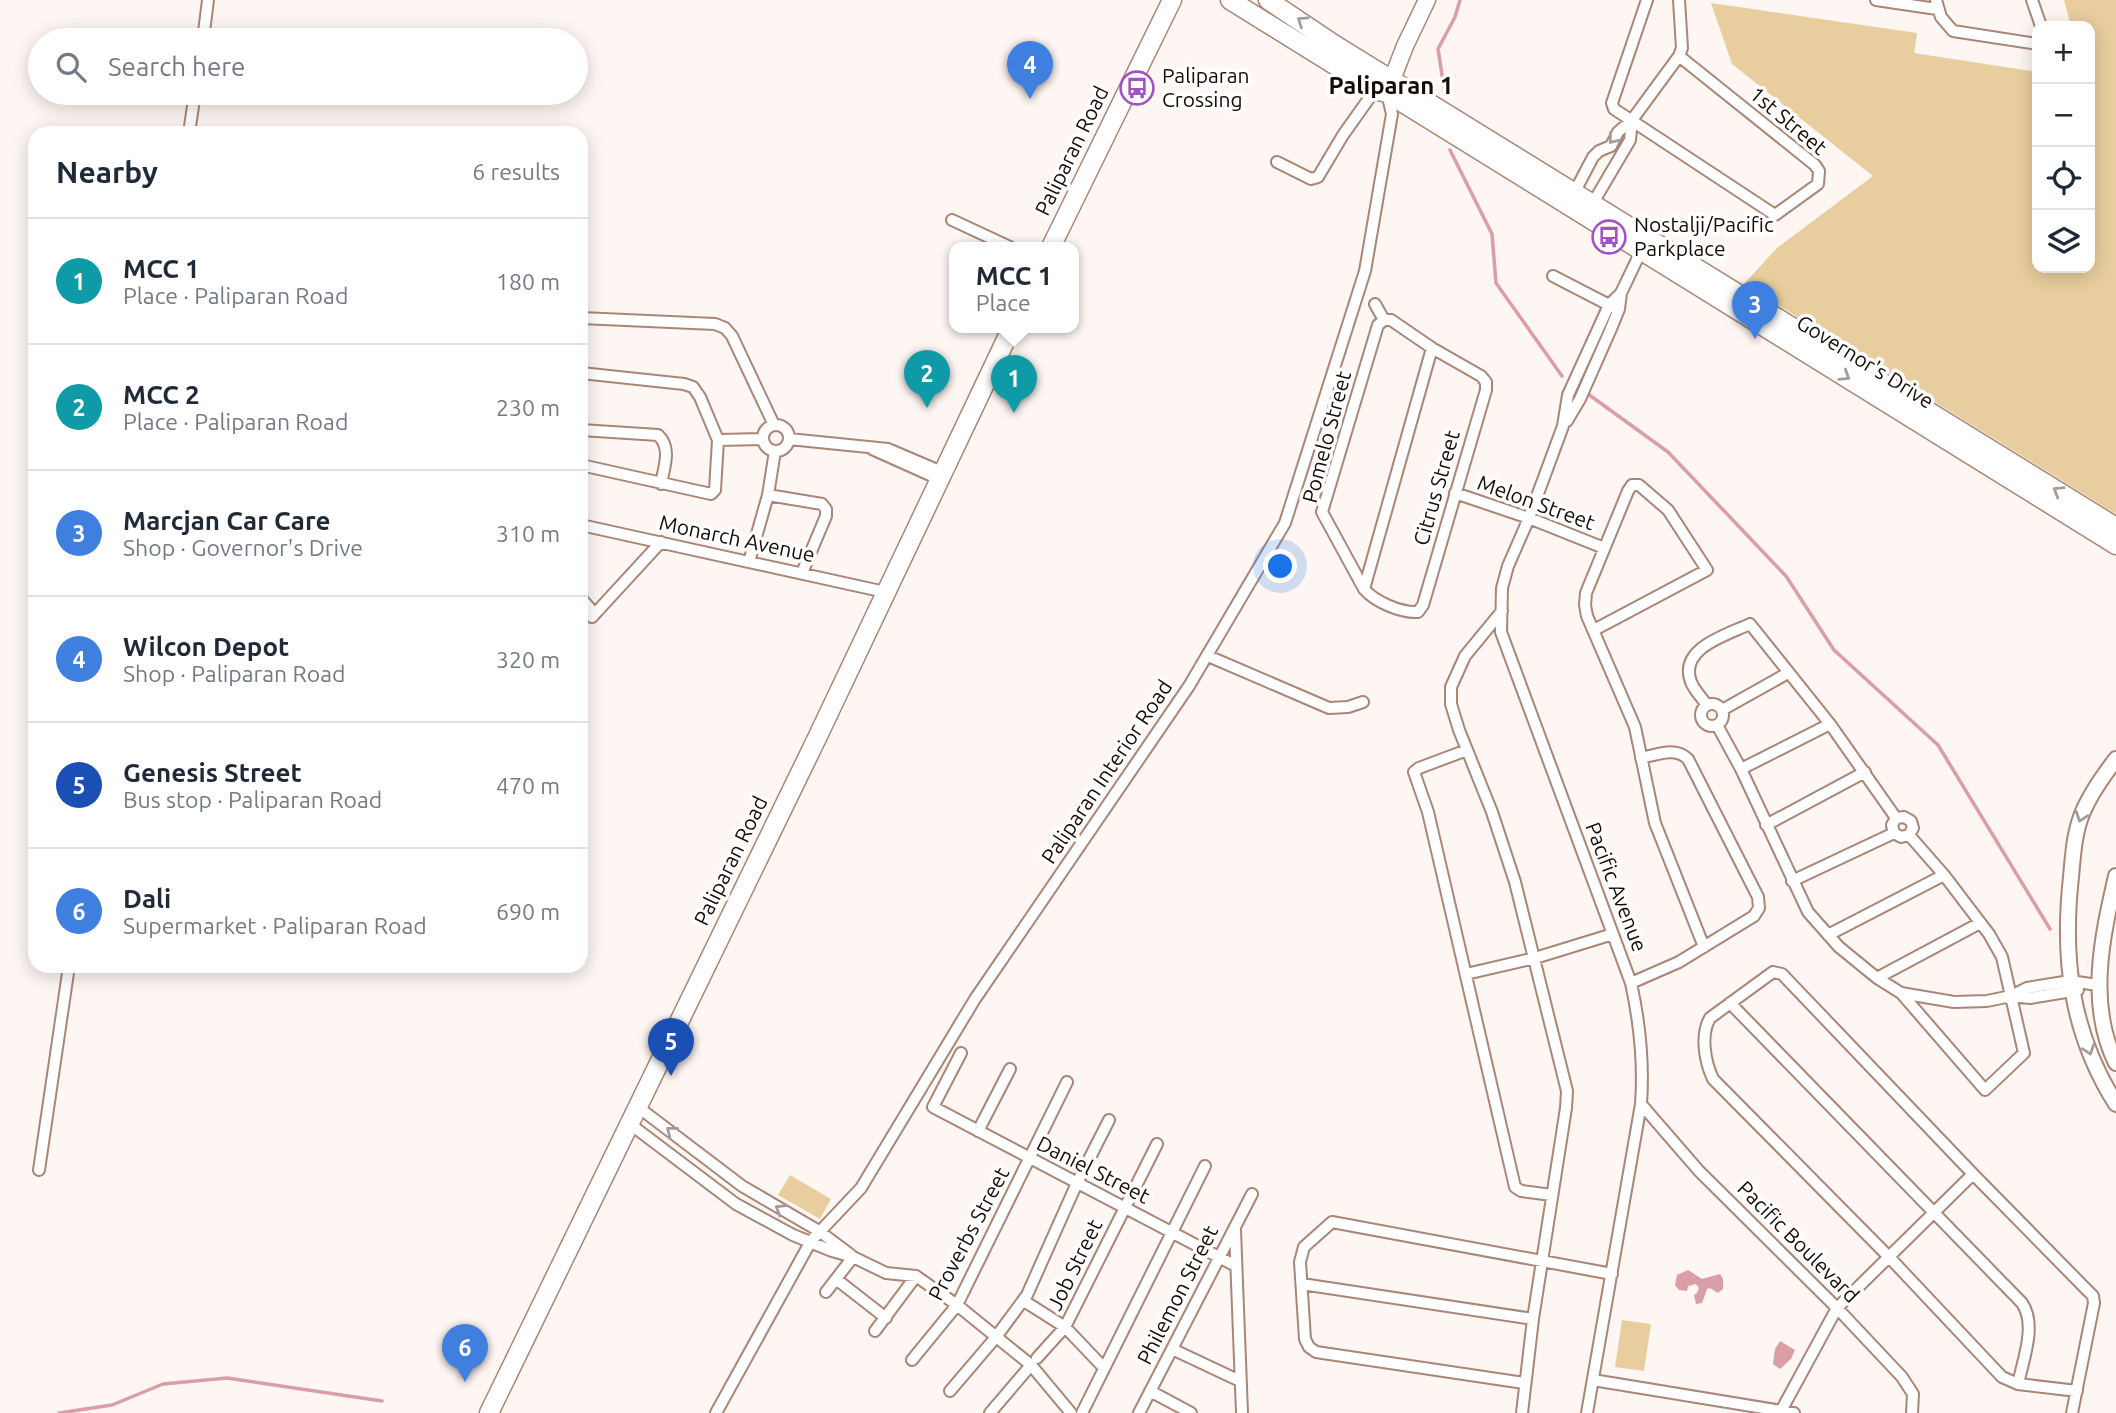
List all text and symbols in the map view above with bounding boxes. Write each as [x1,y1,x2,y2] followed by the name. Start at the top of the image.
[1297,17,1310,30] one-way arrow
[2032,21,2095,273] map controls
[2032,21,2095,84] button: +
[28,28,588,105] search box
[1007,41,1053,99] pin: 4
[52,48,90,86] icon: search
[108,52,245,81] text: Search here
[1162,63,1250,111] place label: Paliparan Crossing
[1118,69,1156,107] bus stop icon: Paliparan Crossing
[1328,72,1454,99] district label: Paliparan 1
[1745,81,1832,159] street label: 1st Street
[1029,82,1113,219] street label: Paliparan Road
[2032,84,2095,147] button: −
[1609,132,1621,144] one-way arrow
[2032,147,2095,210] button: locate
[56,155,158,189] text: Nearby
[472,159,560,184] text: 6 results
[2032,210,2095,273] button: layers
[1634,212,1774,260] place label: Nostalji/Pacific Parkplace
[1590,218,1628,256] bus stop icon: Nostalji/Pacific Parkplace
[949,242,1079,333] popup
[123,254,200,283] text: MCC 1
[976,261,1052,290] text: MCC 1
[73,269,85,294] text: 1
[496,269,560,294] text: 180 m
[1732,281,1778,339] pin: 3
[123,283,348,308] text: Place · Paliparan Road
[976,290,1031,315] text: Place
[1793,309,1938,413] street label: Governor's Drive
[904,350,950,408] pin: 2
[991,355,1037,413] pin: 1
[1297,368,1355,505] street label: Pomelo Street
[1838,368,1851,381] one-way arrow
[123,380,200,409] text: MCC 2
[73,395,85,420] text: 2
[496,395,560,420] text: 230 m
[123,409,348,434] text: Place · Paliparan Road
[1408,427,1464,548] street label: Citrus Street
[1474,470,1598,534] street label: Melon Street
[2053,487,2066,500] one-way arrow
[123,506,330,535] text: Marcjan Car Care
[657,510,817,566] street label: Monarch Avenue
[73,521,85,546] text: 3
[496,521,560,546] text: 310 m
[123,535,363,560] text: Shop · Governor's Drive
[1263,549,1297,583] your location
[123,632,289,661] text: Wilcon Depot
[73,647,85,672] text: 4
[496,647,560,672] text: 320 m
[123,661,345,686] text: Shop · Paliparan Road
[1036,675,1177,868] street label: Paliparan Interior Road
[123,758,302,787] text: Genesis Street
[73,773,85,798] text: 5
[496,773,560,798] text: 470 m
[123,787,382,812] text: Bus stop · Paliparan Road
[688,792,772,929] street label: Paliparan Road
[2075,811,2089,823] one-way arrow
[1581,819,1653,955] street label: Pacific Avenue
[123,884,171,913] text: Dali
[73,899,85,924] text: 6
[496,899,560,924] text: 690 m
[123,913,427,938] text: Supermarket · Paliparan Road
[648,1018,694,1076] pin: 5
[2080,1043,2094,1055] one-way arrow
[666,1127,678,1140] one-way arrow
[1033,1130,1154,1208] street label: Daniel Street
[923,1163,1013,1304] street label: Proverbs Street
[1733,1176,1864,1307] street label: Pacific Boulevard
[774,1205,787,1218] one-way arrow
[1042,1215,1106,1314] street label: Job Street
[1132,1221,1222,1368] street label: Philemon Street
[442,1324,488,1382] pin: 6

